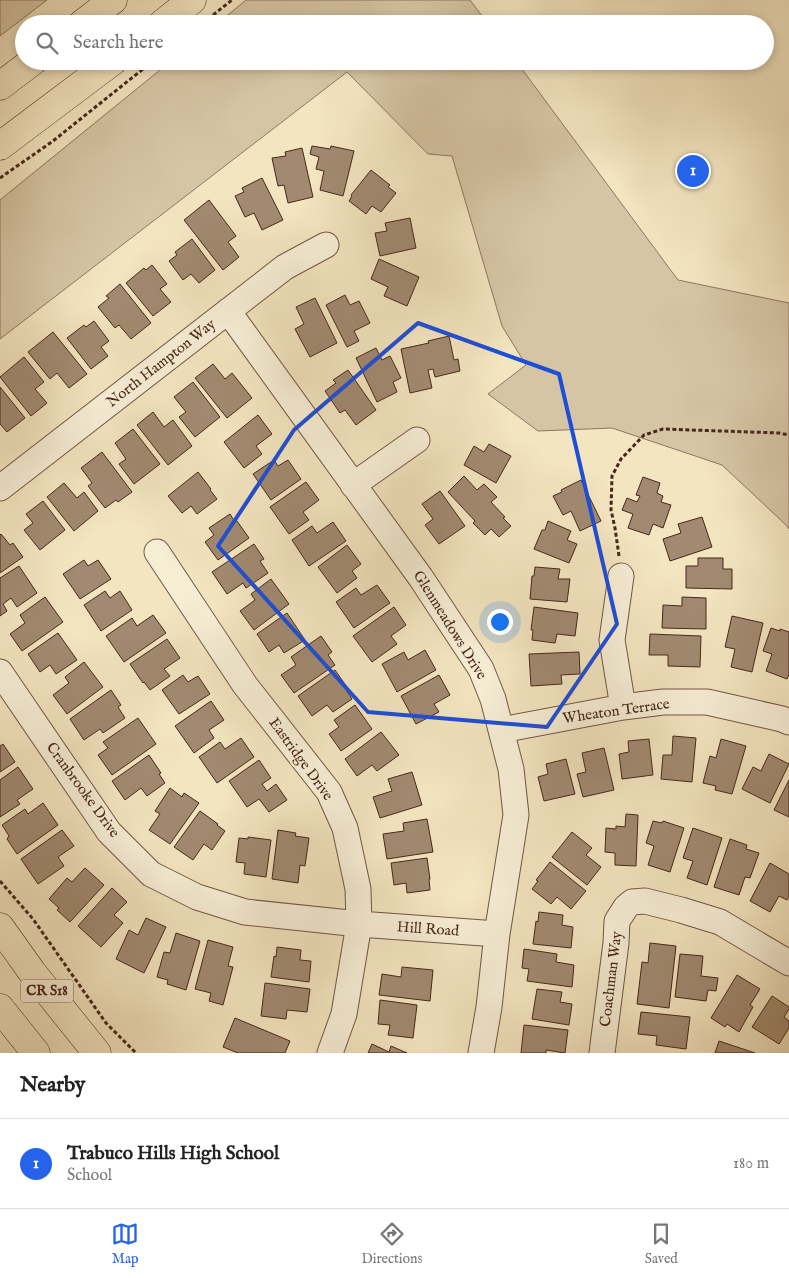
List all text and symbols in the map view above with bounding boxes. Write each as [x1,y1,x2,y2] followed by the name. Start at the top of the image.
[15,15,774,70] search box
[33,29,61,57] icon: search
[73,31,164,55] text: Search here
[677,152,709,190] pin: 1
[103,314,220,411] street label: North Hampton Way
[409,567,491,683] street label: Glenmeadows Drive
[487,609,513,635] your location
[561,694,671,728] street label: Wheaton Terrace
[265,714,338,804] street label: Eastridge Drive
[42,739,124,841] street label: Cranbrooke Drive
[396,917,461,941] street label: Hill Road
[596,930,626,1028] street label: Coachman Way
[21,979,73,1002] road number: CR S18
[20,1072,85,1099] text: Nearby
[67,1142,279,1166] text: Trabuco Hills High School
[33,1154,39,1174] text: 1
[733,1154,769,1174] text: 180 m
[67,1166,112,1186] text: School
[111,1220,139,1268] tab: Map
[361,1220,422,1268] tab: Directions
[645,1220,678,1268] tab: Saved

